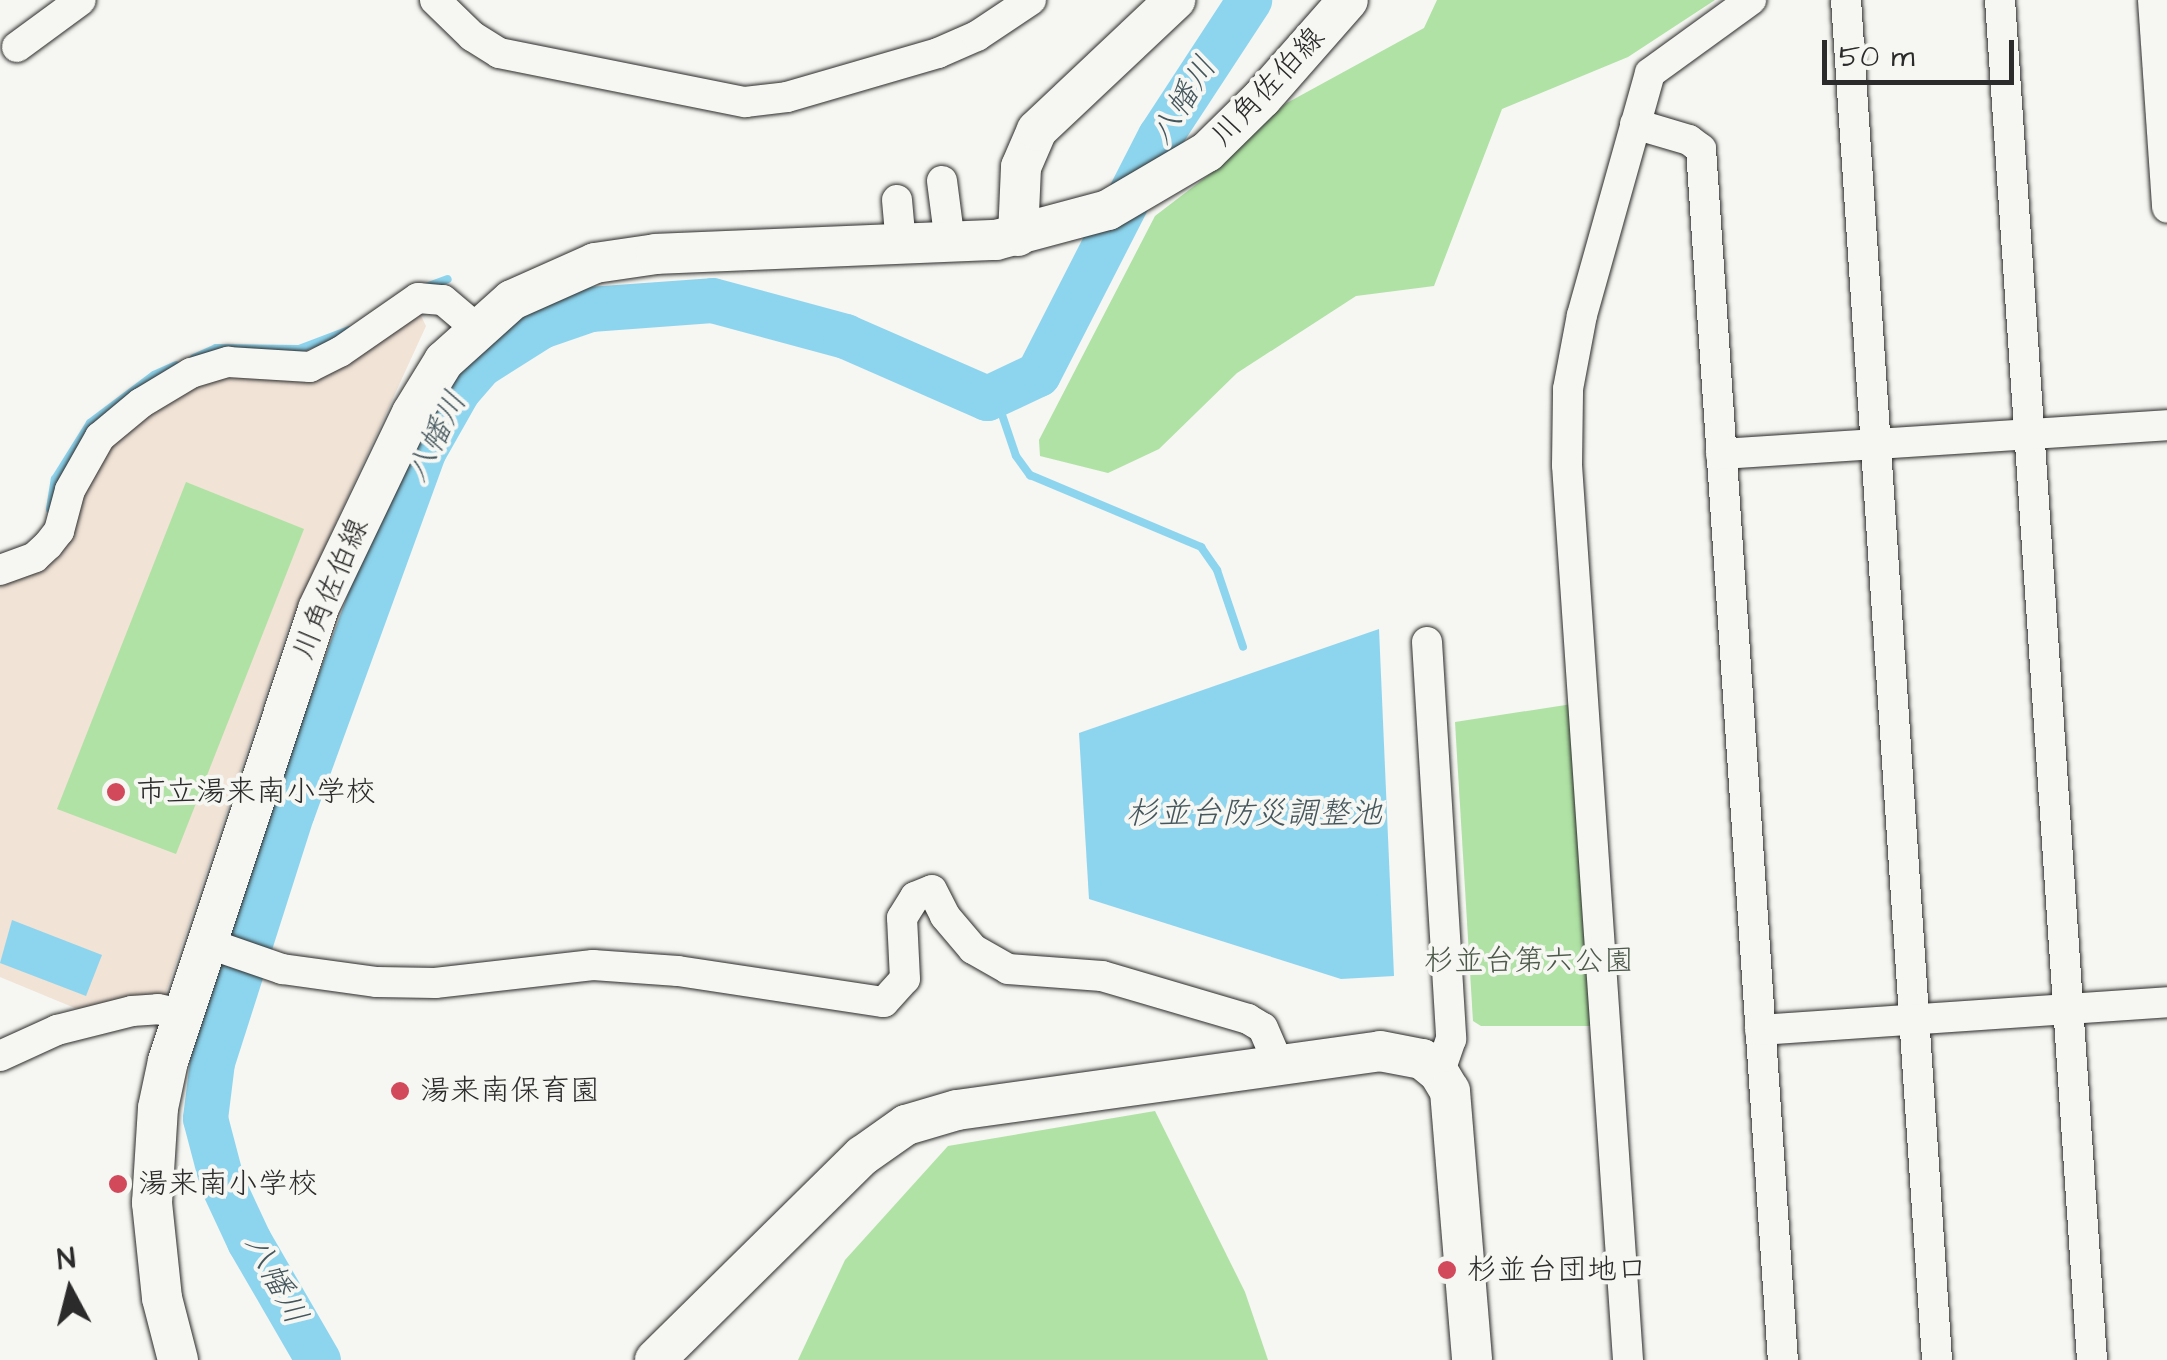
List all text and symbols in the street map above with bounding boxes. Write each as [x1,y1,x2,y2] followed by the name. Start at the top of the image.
[1204,20,1332,154] street label: 川角佐伯線
[1827,20,2020,82] scale bar
[1839,36,1915,78] text: 50 m
[1142,50,1226,152] water label: 八幡川
[398,386,476,488] water label: 八幡川
[285,513,377,665] street label: 川角佐伯線
[136,774,376,810] place label: 市立湯来南小学校
[105,781,127,803] marker: 市立湯来南小学校
[1126,795,1382,833] water label: 杉並台防災調整池
[1424,943,1634,979] park label: 杉並台第六公園
[420,1073,600,1109] place label: 湯来南保育園
[389,1080,411,1102] marker: 湯来南保育園
[138,1166,318,1202] place label: 湯来南小学校
[107,1173,129,1195] marker: 湯来南小学校
[236,1229,314,1331] water label: 八幡川
[55,1239,77,1280] text: N
[20,1240,120,1340] north arrow
[1467,1252,1647,1288] place label: 杉並台団地口
[1436,1259,1458,1281] marker: 杉並台団地口

